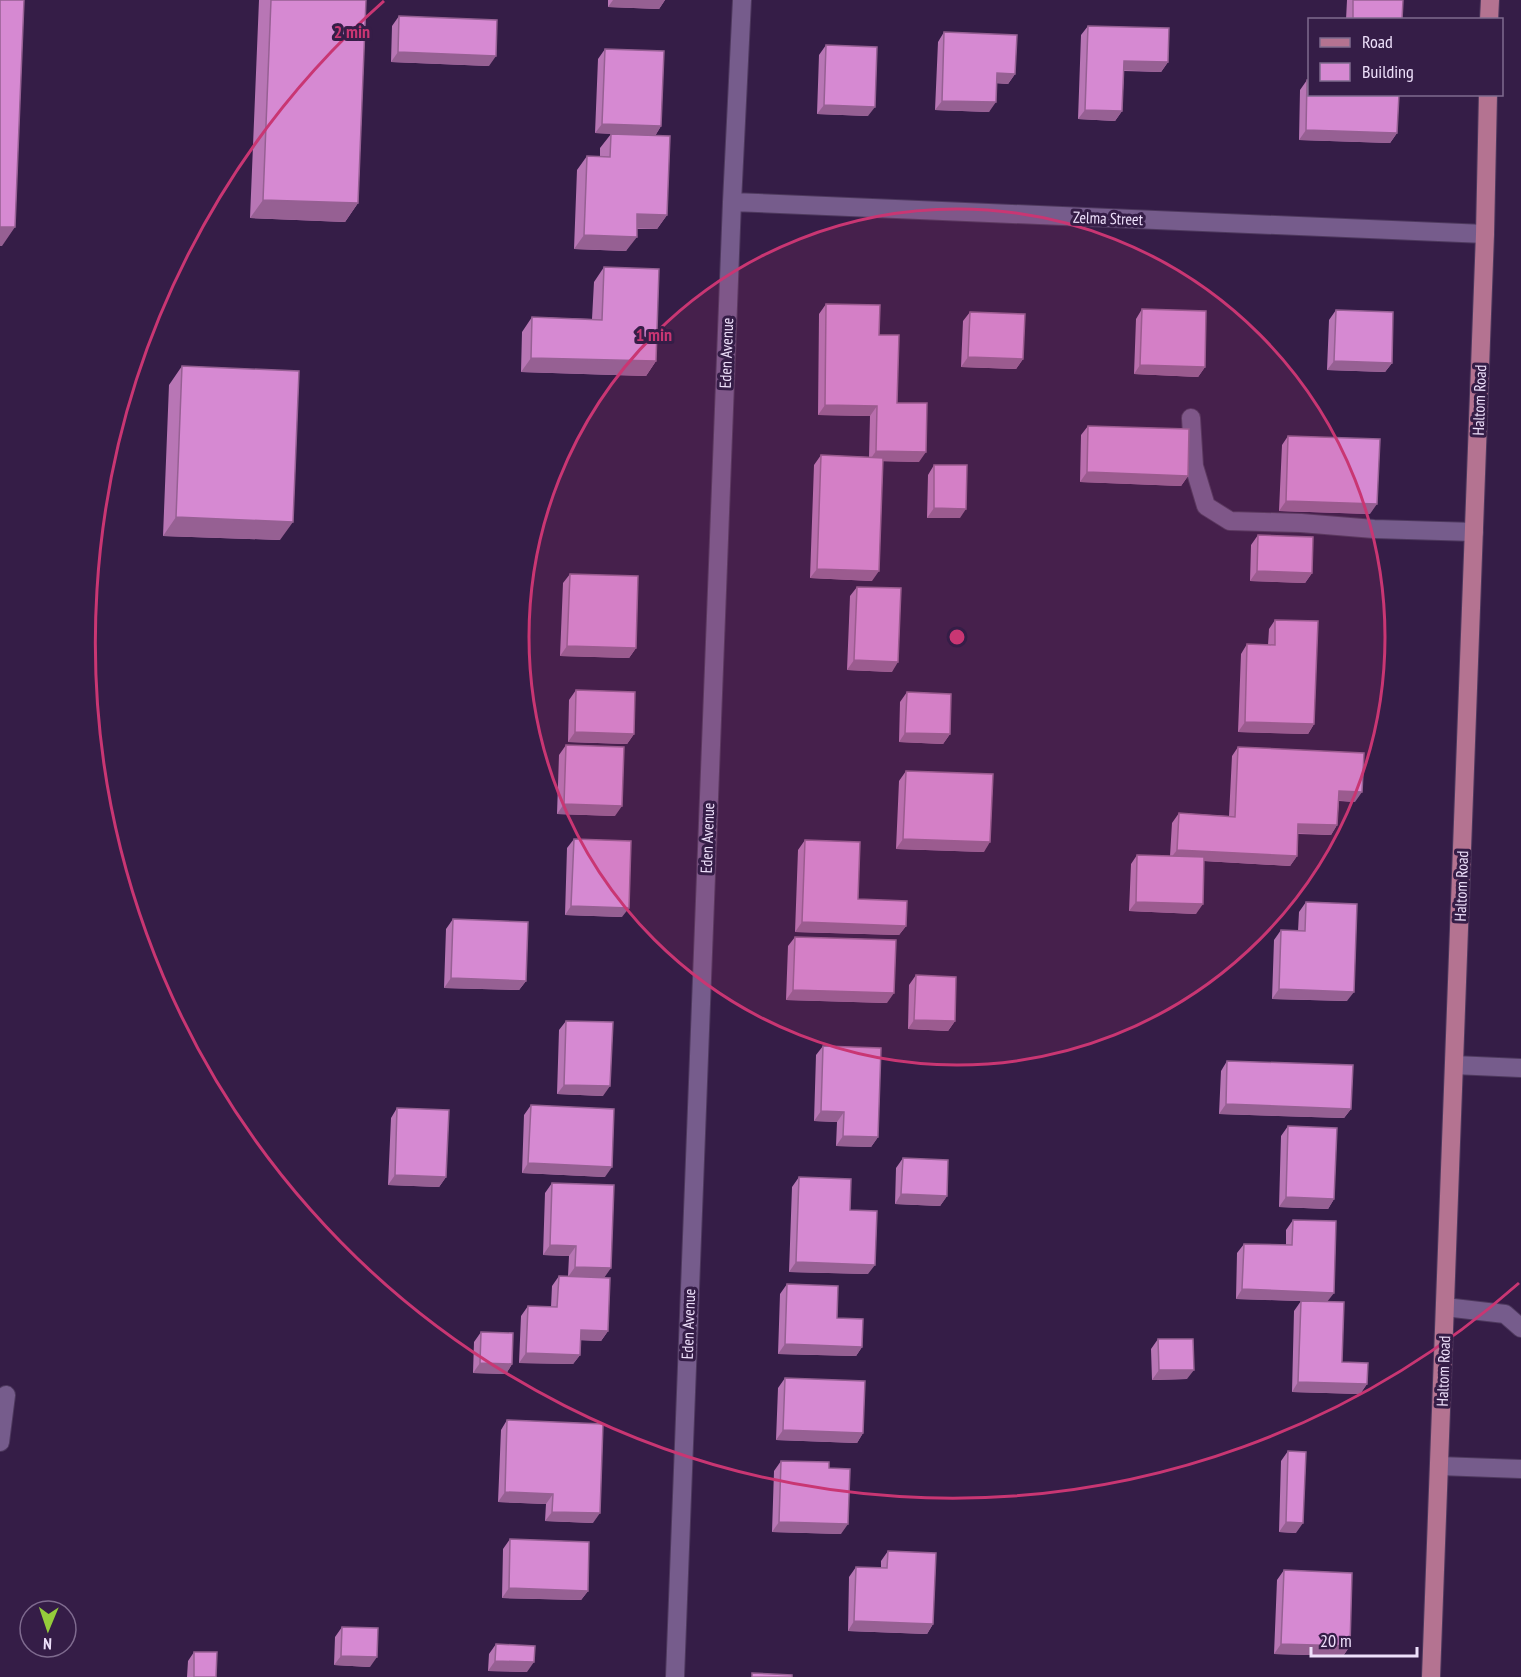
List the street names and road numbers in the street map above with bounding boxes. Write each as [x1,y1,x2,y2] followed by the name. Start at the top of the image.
[1073,207,1144,229] street label: Zelma Street
[715,317,737,389] street label: Eden Avenue
[1468,364,1490,436] street label: Haltom Road
[696,802,718,874] street label: Eden Avenue
[1450,850,1472,922] street label: Haltom Road
[677,1288,699,1360] street label: Eden Avenue
[1432,1335,1454,1407] street label: Haltom Road

